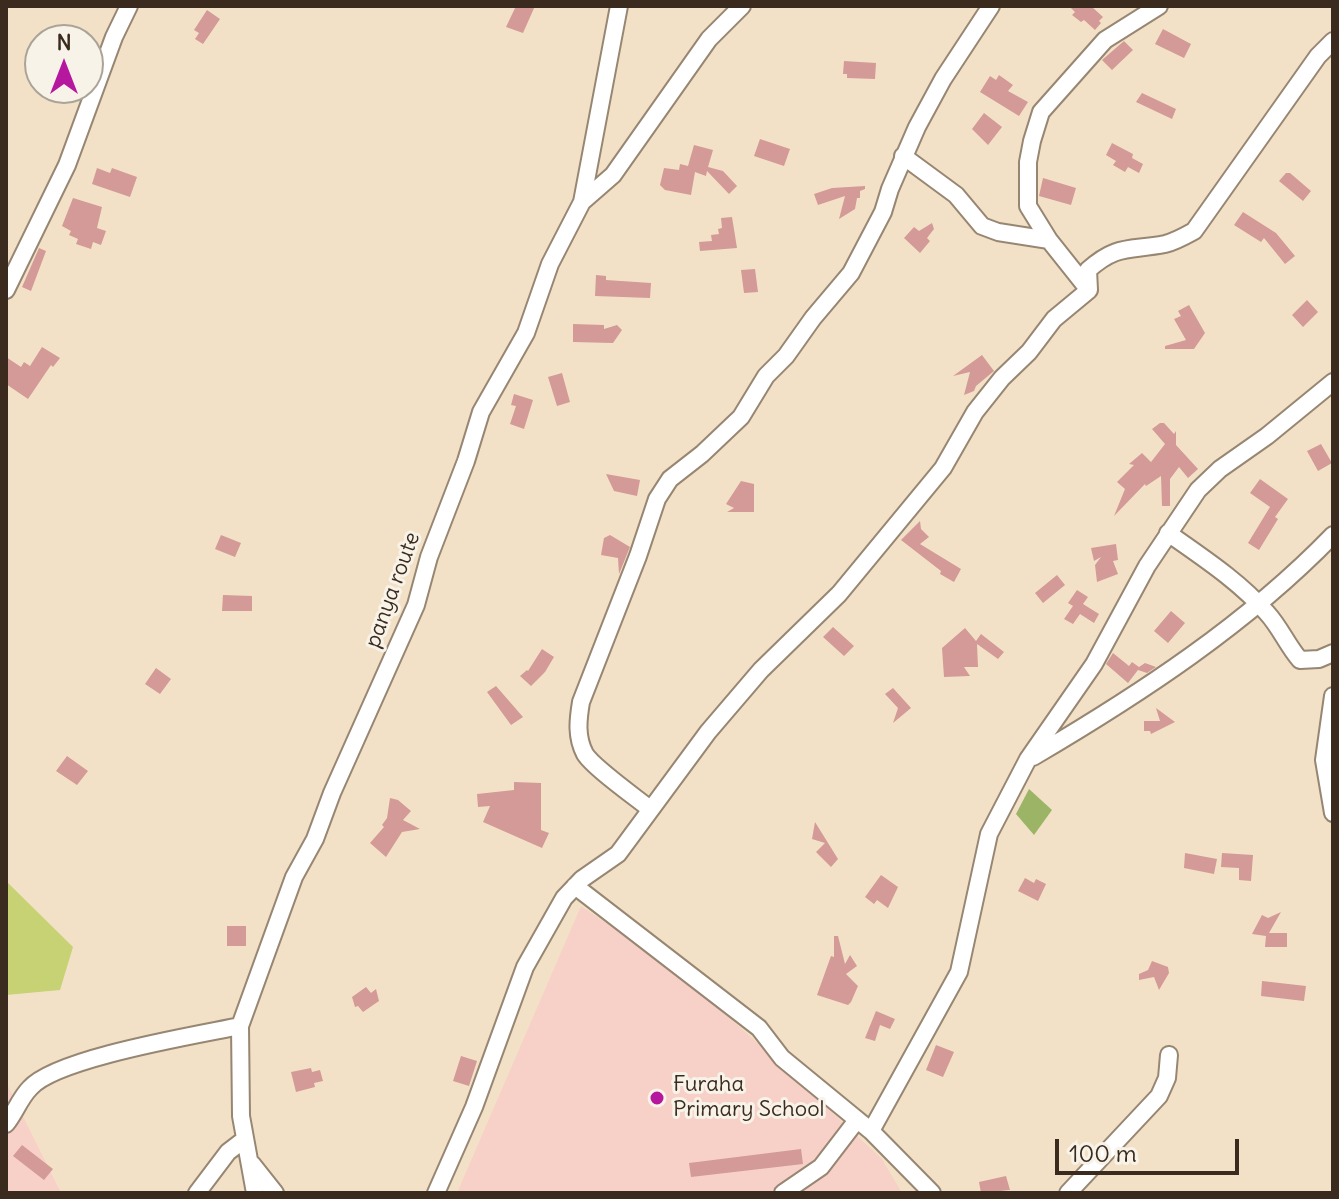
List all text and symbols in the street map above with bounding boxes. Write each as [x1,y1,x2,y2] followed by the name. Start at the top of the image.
[24,24,104,104] north arrow
[56,28,72,56] text: N
[360,529,426,651] street label: panya route
[673,1072,824,1124] place label: Furaha Primary School
[648,1089,666,1107] marker: Furaha Primary School
[1059,1123,1243,1173] scale bar
[1069,1138,1137,1168] text: 100 m

